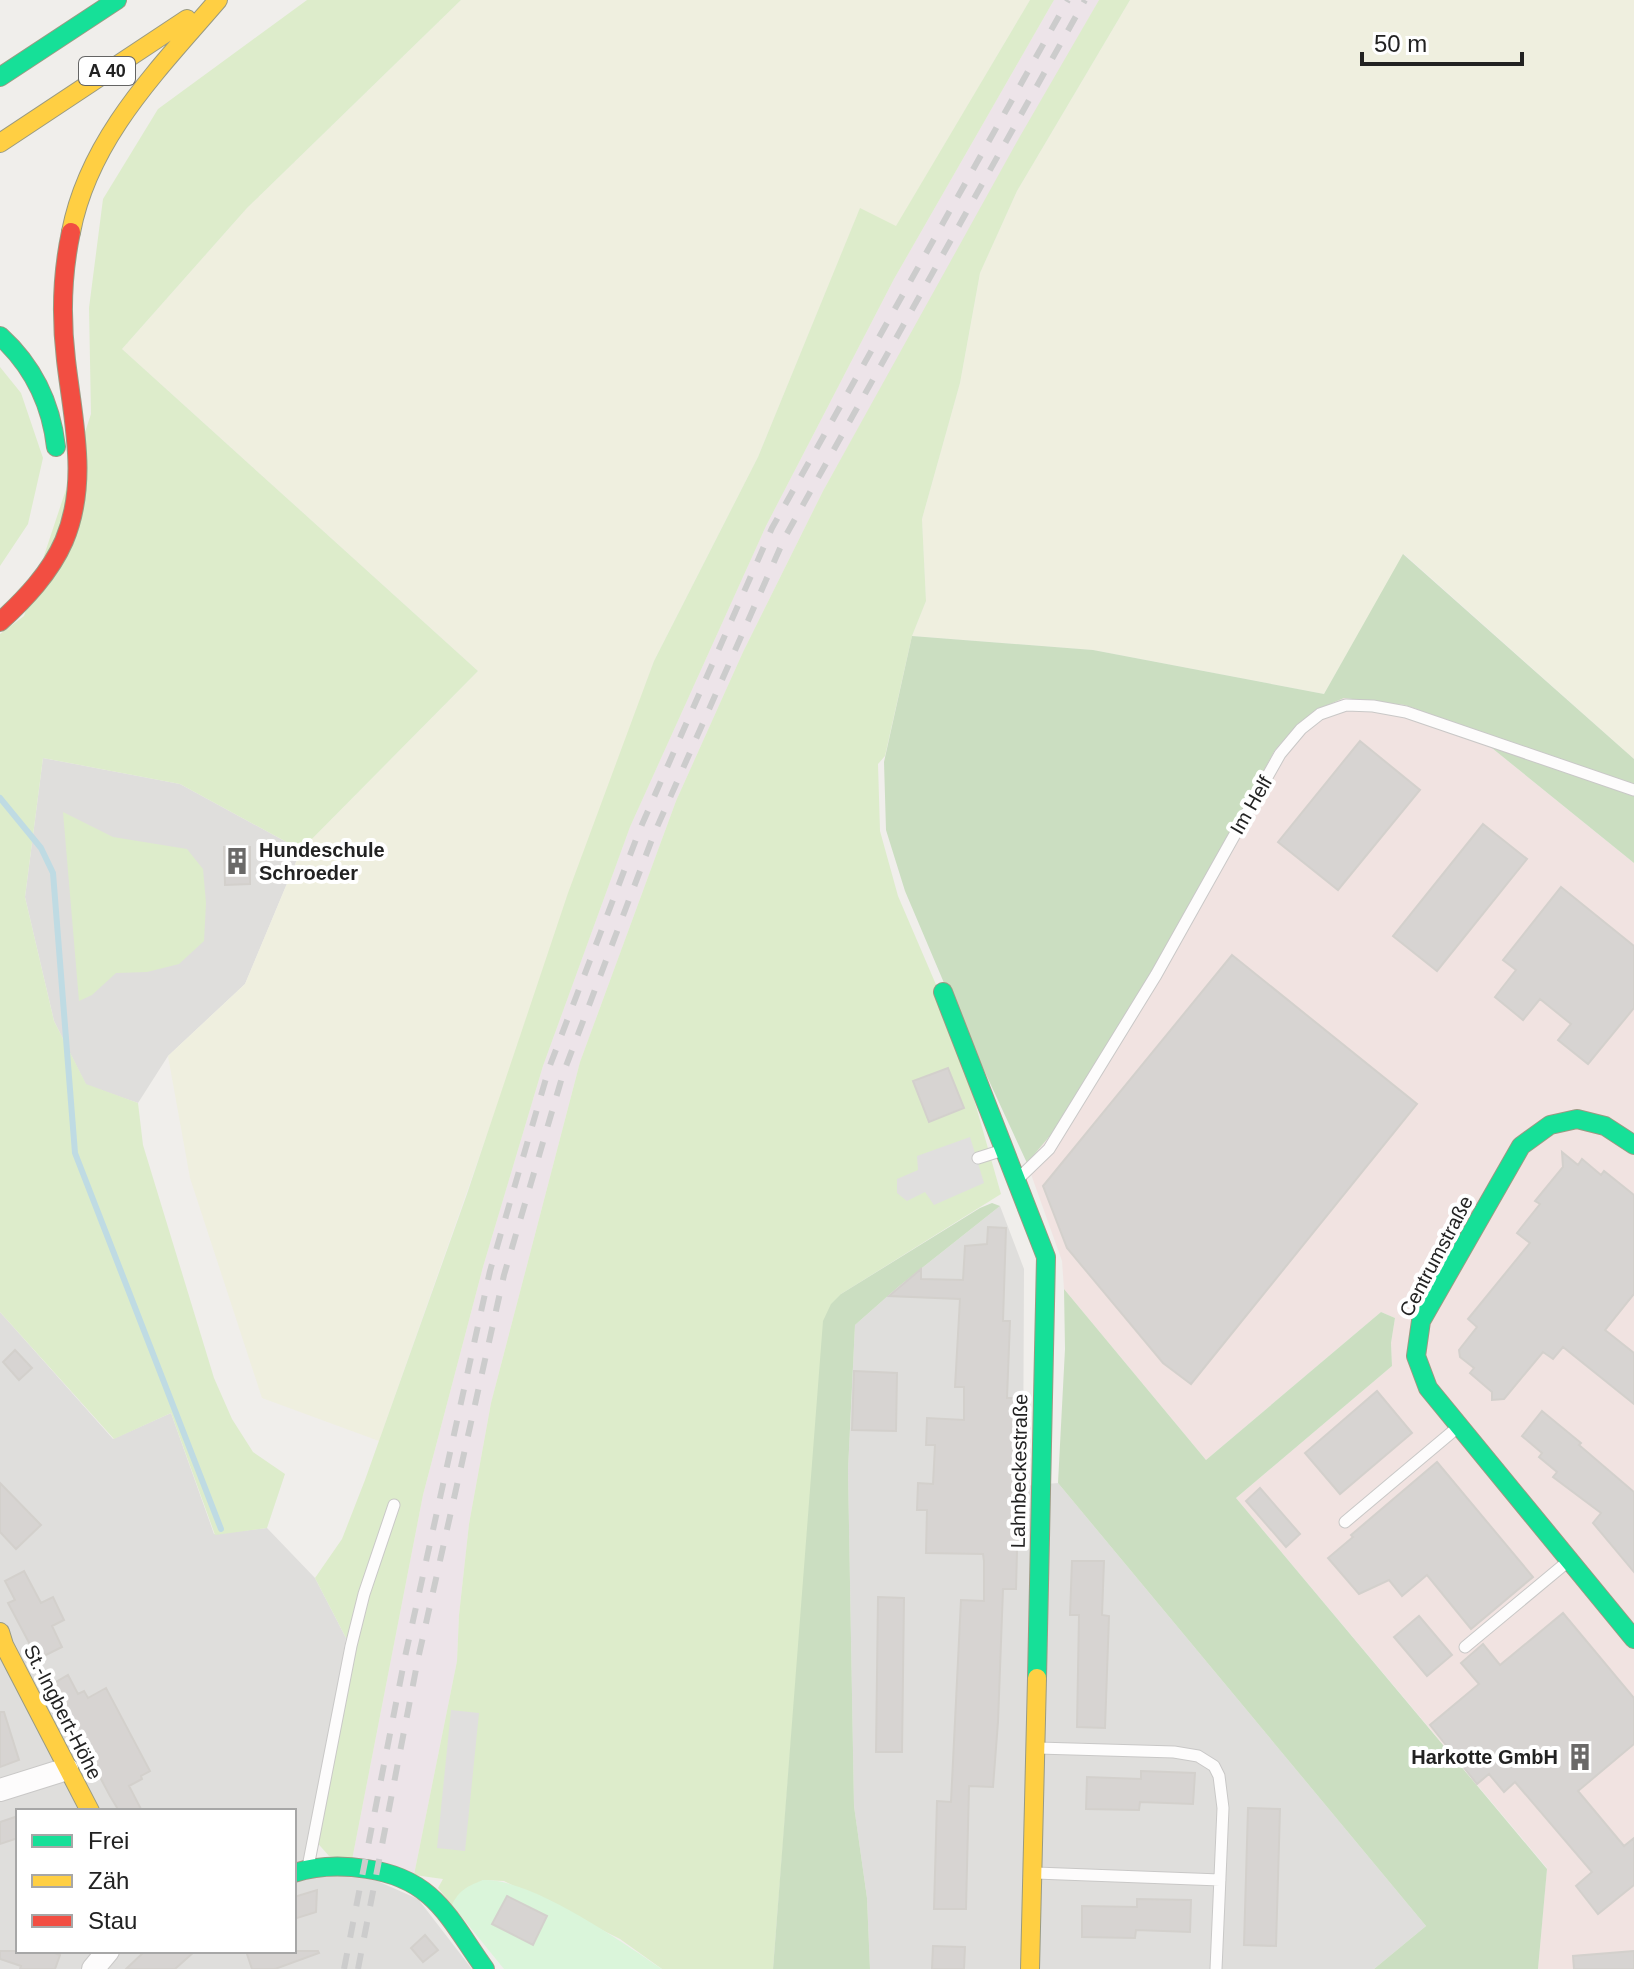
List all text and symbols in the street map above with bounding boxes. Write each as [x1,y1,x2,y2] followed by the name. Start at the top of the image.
[1362,16,1522,66] scale bar
[1374,30,1427,57] text: 50 m
[79,57,135,85] road number: A 40
[1226,772,1277,838] street label: Im Helf
[259,839,385,884] place label: Hundeschule Schroeder
[222,846,252,876] building icon: Hundeschule Schroeder
[1395,1192,1477,1320] street label: Centrumstraße
[1007,1394,1031,1548] street label: Lahnbeckestraße
[20,1641,106,1783] street label: St.-Ingbert-Höhe
[1565,1742,1595,1772] building icon: Harkotte GmbH
[1411,1746,1558,1768] place label: Harkotte GmbH
[16,1809,296,1953] legend
[88,1827,129,1854] text: Frei
[88,1867,129,1894] text: Zäh
[88,1907,137,1934] text: Stau

